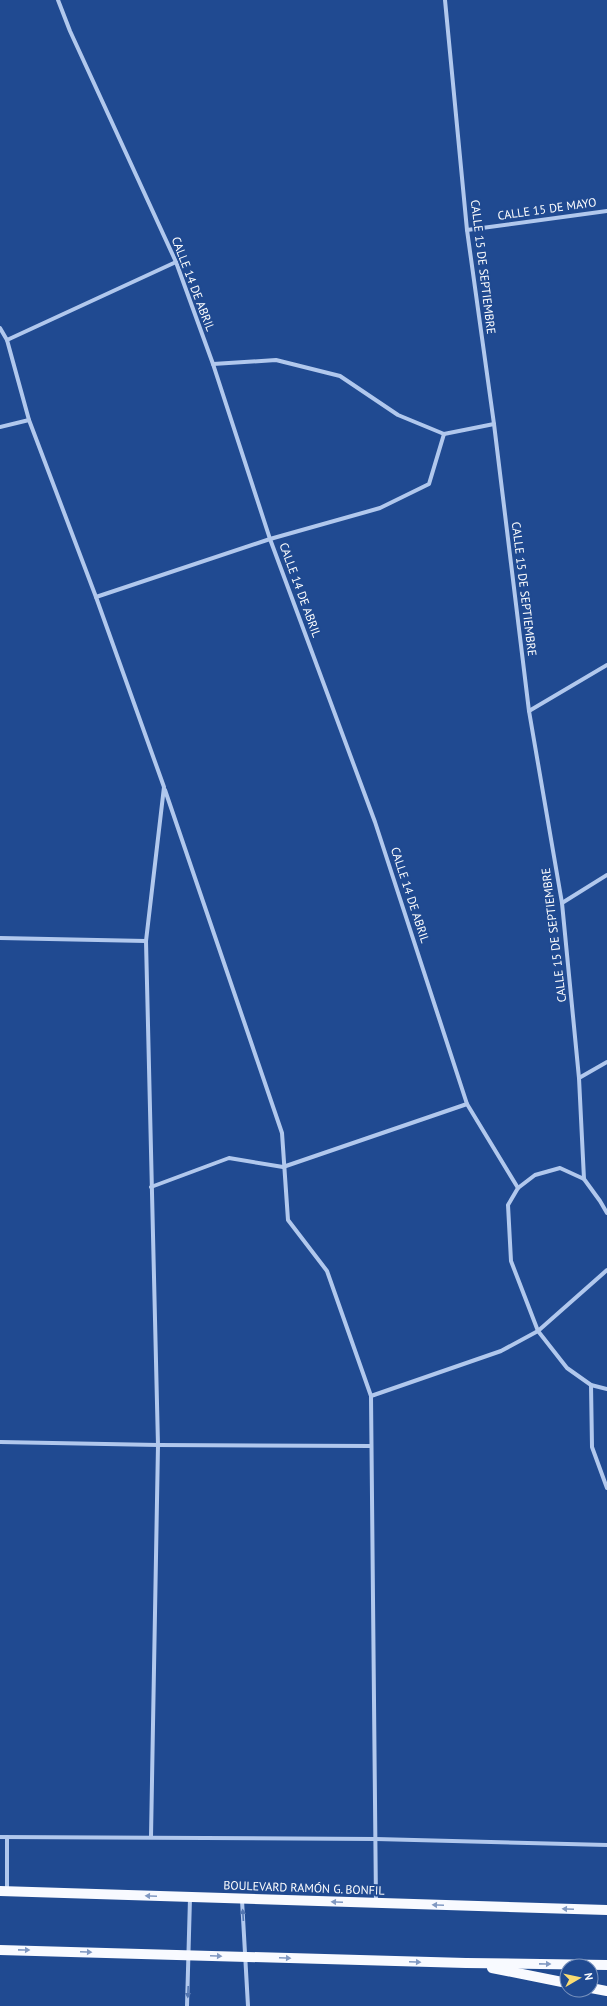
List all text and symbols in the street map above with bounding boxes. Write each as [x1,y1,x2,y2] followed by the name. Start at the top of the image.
[497,194,597,223] street label: CALLE 15 DE MAYO
[468,199,499,335] street label: CALLE 15 DE SEPTIEMBRE
[169,235,218,333] street label: CALLE 14 DE ABRIL
[509,521,540,657] street label: CALLE 15 DE SEPTIEMBRE
[276,540,325,639] street label: CALLE 14 DE ABRIL
[388,845,433,945] street label: CALLE 14 DE ABRIL
[538,867,569,1003] street label: CALLE 15 DE SEPTIEMBRE
[223,1877,385,1898] street label: BOULEVARD RAMÓN G. BONFIL
[144,1893,157,1899] one-way arrow
[330,1899,343,1905] one-way arrow
[431,1902,444,1908] one-way arrow
[562,1905,574,1912] one-way arrow
[239,1909,246,1921] one-way arrow
[18,1947,30,1954] one-way arrow
[80,1949,93,1955] one-way arrow
[210,1953,222,1960] one-way arrow
[279,1955,291,1962] one-way arrow
[559,1958,599,1998] north arrow
[409,1959,422,1965] one-way arrow
[539,1961,552,1967] one-way arrow
[581,1972,596,1981] text: N
[184,1986,191,1998] one-way arrow

